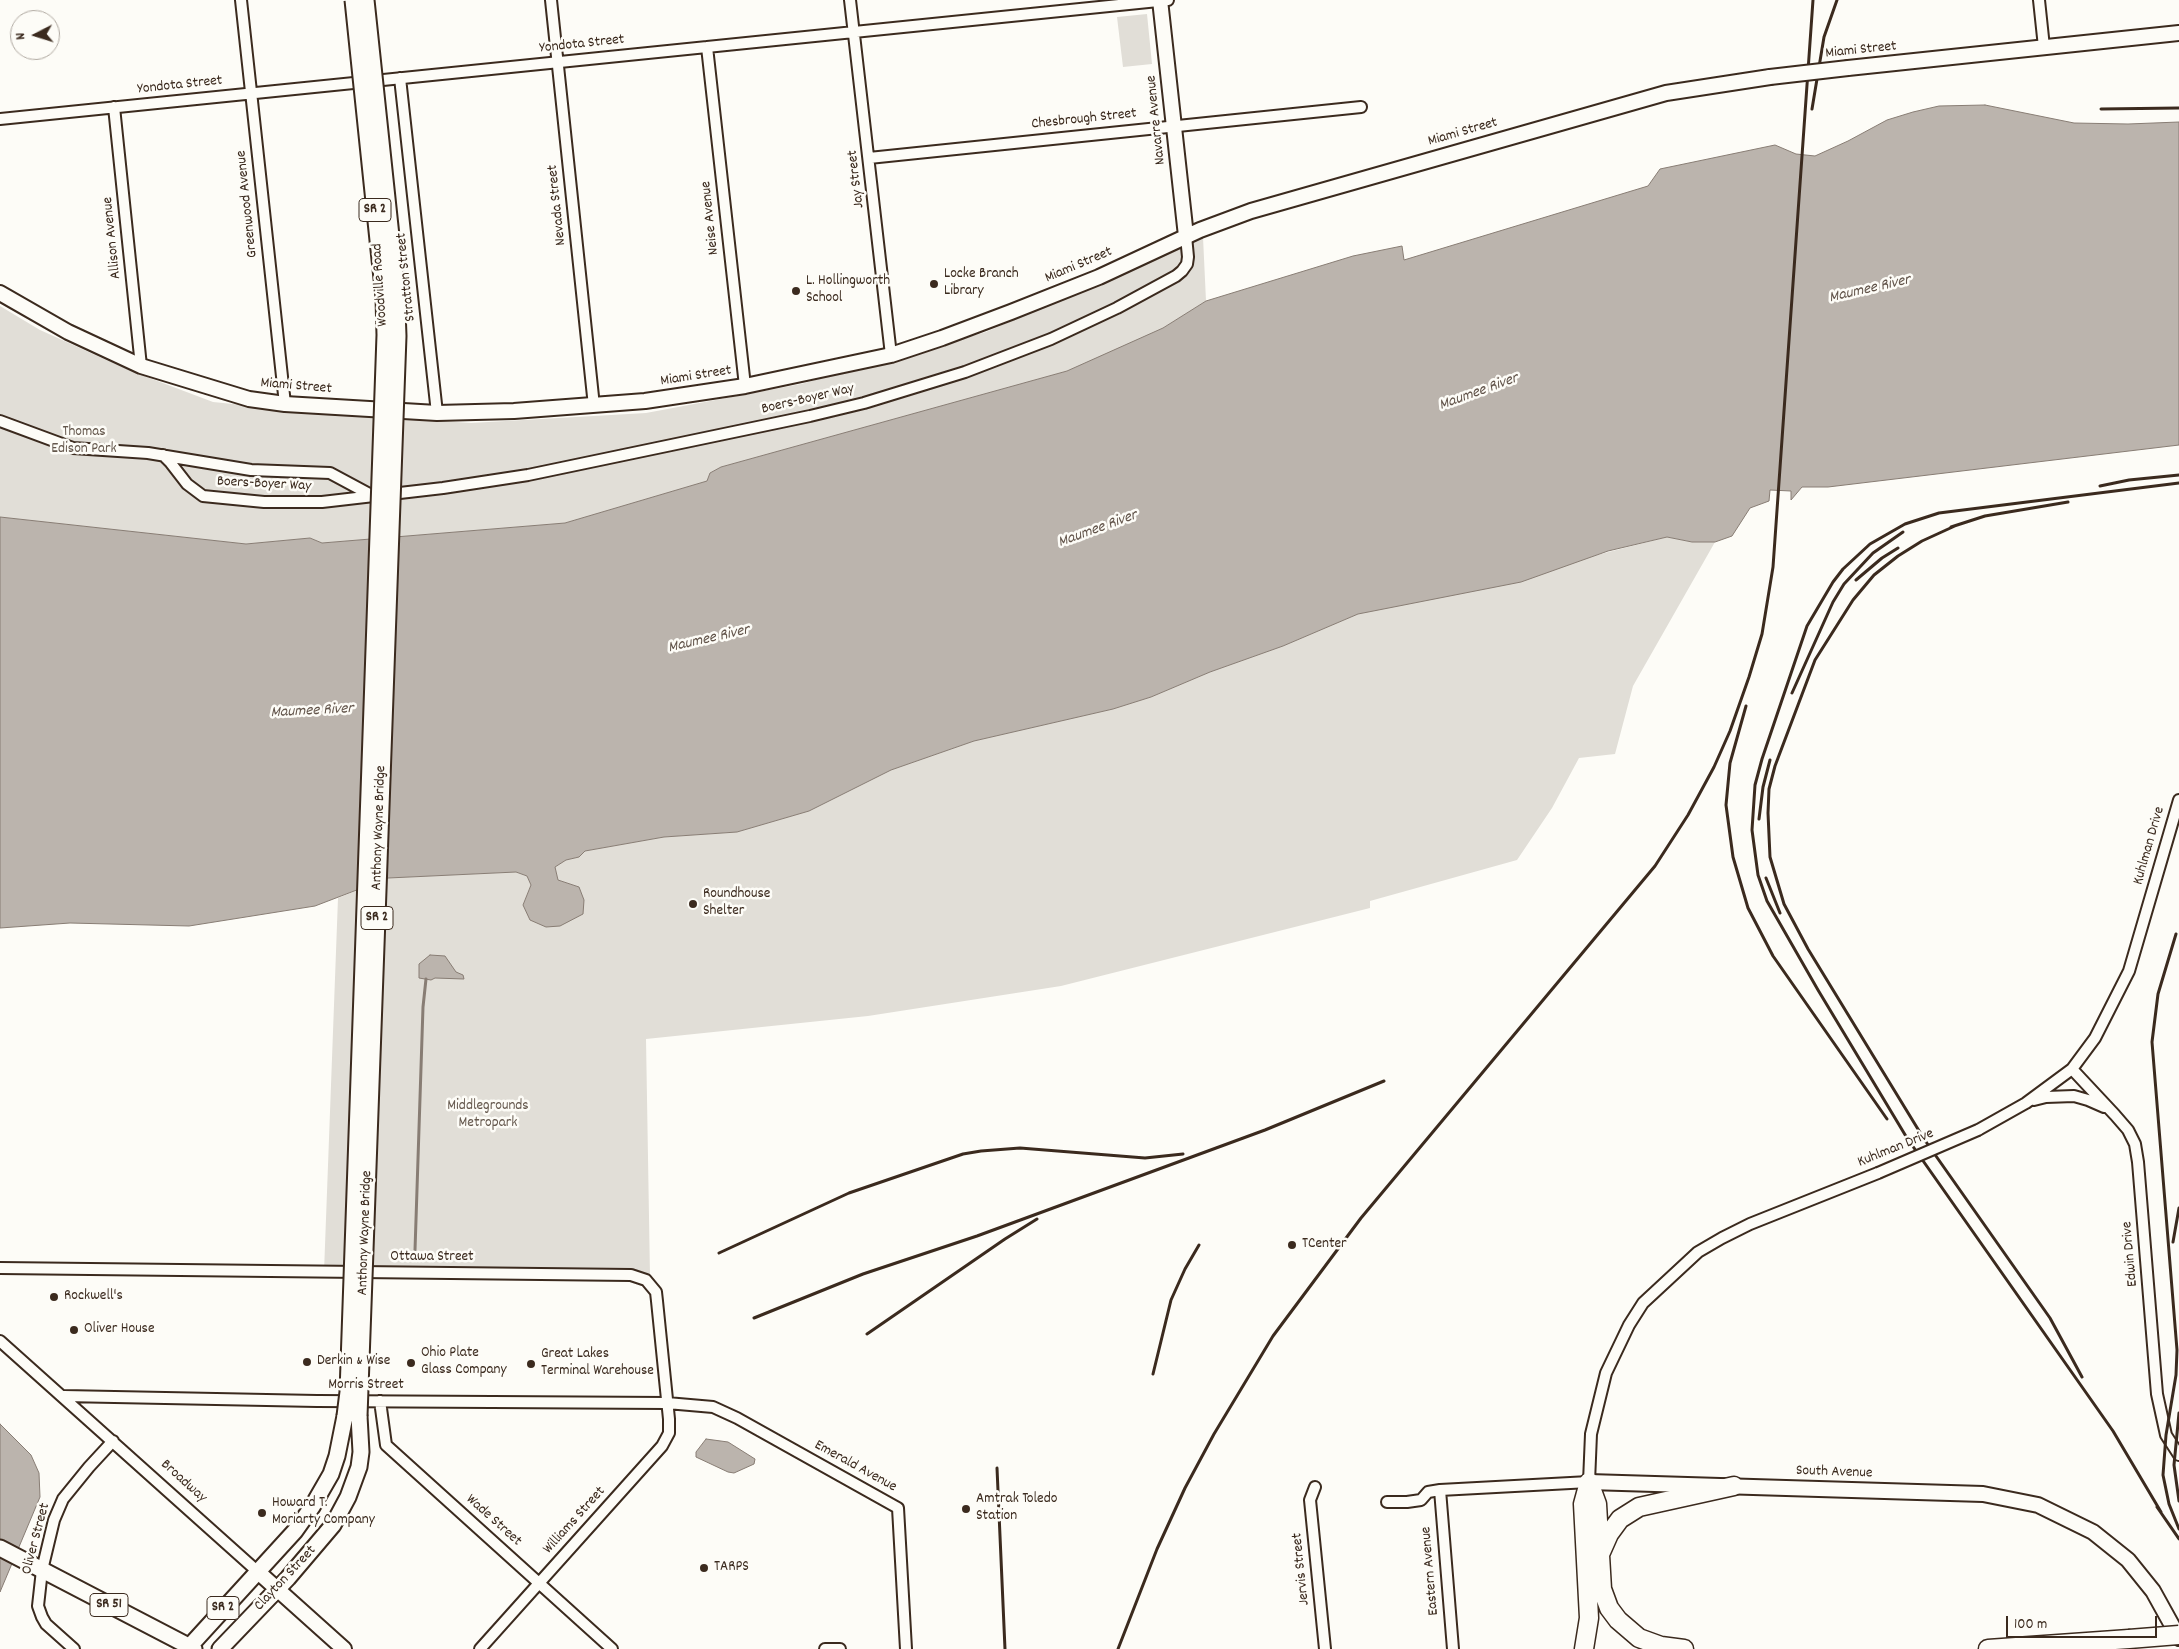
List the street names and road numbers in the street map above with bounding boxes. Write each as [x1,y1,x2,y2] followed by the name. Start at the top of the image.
[539,32,625,58] street label: Yondota Street
[1825,38,1897,64] street label: Miami Street
[137,73,223,99] street label: Yondota Street
[1143,74,1171,166] street label: Navarre Avenue
[1030,106,1138,134] street label: Chesbrough Street
[1426,114,1500,152] street label: Miami Street
[233,149,263,259] street label: Greenwood Avenue
[845,149,869,209] street label: Jay Street
[545,164,571,246] street label: Nevada Street
[698,180,724,256] street label: Neise Avenue
[100,196,126,280] street label: Allison Avenue
[359,198,391,222] road number: SR 2
[393,232,421,322] street label: Stratton Street
[369,243,393,327] street label: Woodville Road
[1043,244,1115,288] street label: Miami Street
[659,363,733,391] street label: Miami Street
[260,375,332,399] street label: Miami Street
[760,381,856,419] street label: Boers-Boyer Way
[216,474,312,496] street label: Boers-Boyer Way
[369,765,391,891] street label: Anthony Wayne Bridge
[2130,805,2170,887] street label: Kuhlman Drive
[361,906,393,930] road number: SR 2
[1855,1126,1937,1172] street label: Kuhlman Drive
[355,1170,377,1296] street label: Anthony Wayne Bridge
[2119,1221,2143,1287] street label: Edwin Drive
[390,1249,474,1267] street label: Ottawa Street
[328,1377,404,1395] street label: Morris Street
[811,1437,899,1497] street label: Emerald Avenue
[156,1457,210,1507] street label: Broadway
[1795,1463,1873,1483] street label: South Avenue
[540,1483,610,1559] street label: Williams Street
[461,1491,525,1551] street label: Wade Street
[19,1501,55,1577] street label: Oliver Street
[1418,1526,1444,1616] street label: Eastern Avenue
[1289,1532,1315,1606] street label: Jervis Street
[251,1542,321,1616] street label: Clayton Street
[90,1594,128,1616] road number: SR 51
[207,1596,239,1620] road number: SR 2

